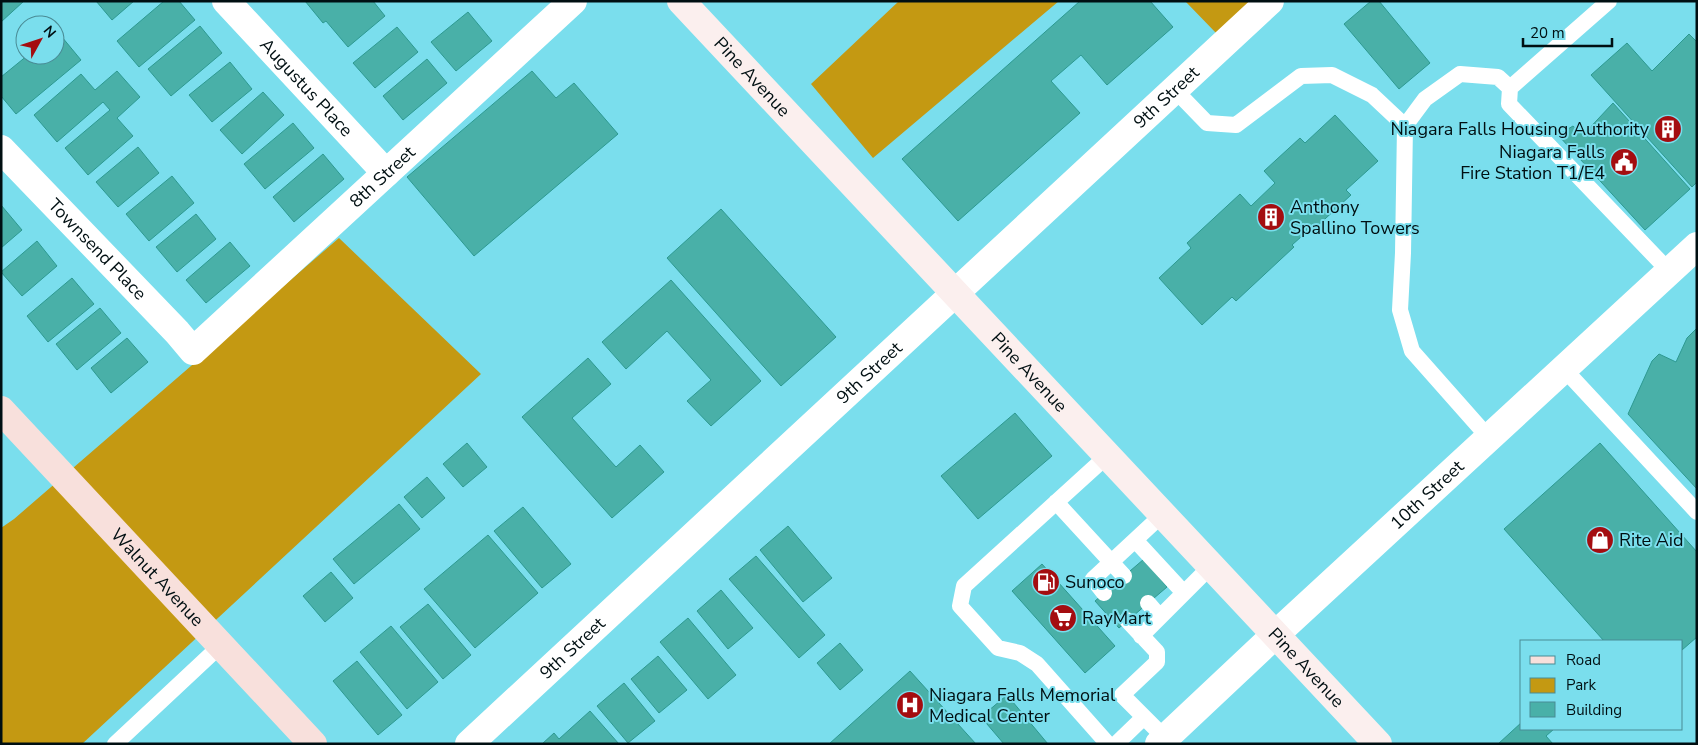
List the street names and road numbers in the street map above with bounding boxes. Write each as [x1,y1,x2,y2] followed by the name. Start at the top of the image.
[709,32,796,122] street label: Pine Avenue
[255,33,358,142] street label: Augustus Place
[1128,60,1205,134] street label: 9th Street
[344,140,421,213] street label: 8th Street
[43,193,152,305] street label: Townsend Place
[986,327,1073,417] street label: Pine Avenue
[831,336,908,409] street label: 9th Street
[1385,454,1470,535] street label: 10th Street
[105,523,209,632] street label: Walnut Avenue
[534,611,611,685] street label: 9th Street
[1263,622,1350,713] street label: Pine Avenue

